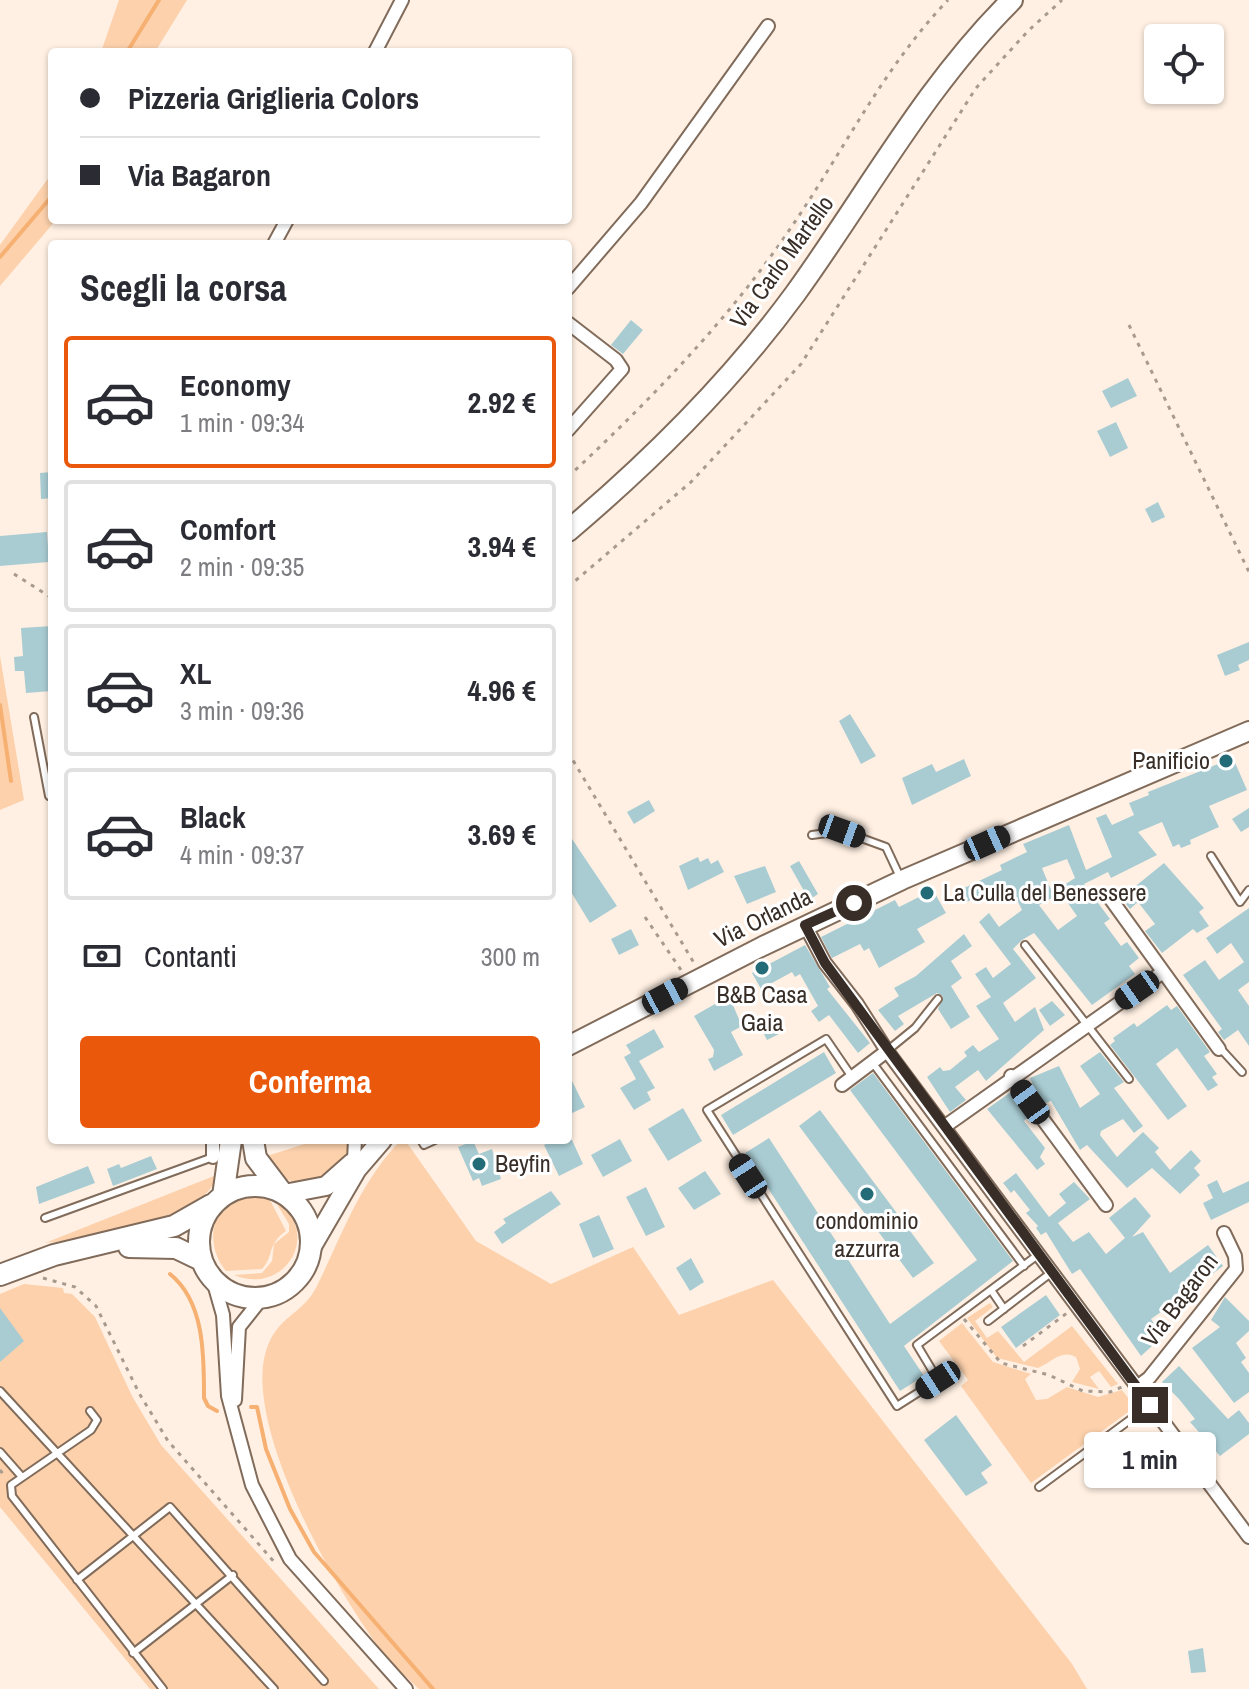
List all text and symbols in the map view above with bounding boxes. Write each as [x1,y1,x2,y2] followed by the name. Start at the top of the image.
[1144,24,1224,104] map controls
[1144,24,1224,104] button: locate
[128,78,419,118] text: Pizzeria Griglieria Colors
[128,155,271,195] text: Via Bagaron
[722,188,840,334] street label: Via Carlo Martello
[80,264,287,312] text: Scegli la corsa
[180,365,291,405] text: Economy
[84,366,156,438] icon: car
[468,382,536,422] text: 2.92 €
[180,405,304,440] text: 1 min · 09:34
[180,509,276,549] text: Comfort
[84,510,156,582] icon: car
[468,526,536,566] text: 3.94 €
[180,549,304,584] text: 2 min · 09:35
[180,653,211,693] text: XL
[84,654,156,726] icon: car
[468,670,536,710] text: 4.96 €
[180,693,304,728] text: 3 min · 09:36
[1132,744,1210,776] place label: Panificio
[1217,752,1235,770] marker: Panificio
[180,797,246,837] text: Black
[84,798,156,870] icon: car
[815,812,869,850] car
[468,814,536,854] text: 3.69 €
[960,822,1014,864] car
[180,837,304,872] text: 4 min · 09:37
[943,876,1146,908] place label: La Culla del Benessere
[708,880,817,954] street label: Via Orlanda
[918,884,936,902] marker: La Culla del Benessere
[836,885,872,921] route start
[80,934,124,978] icon: cash
[144,936,237,976] text: Contanti
[481,939,540,974] text: 300 m
[753,959,771,977] marker: B&B Casa Gaia
[1110,966,1164,1014] car
[638,974,692,1018] car
[717,978,807,1038] place label: B&B Casa Gaia
[80,1036,540,1128] button: Conferma
[1006,1076,1054,1128] car
[495,1147,551,1179] place label: Beyfin
[725,1149,771,1203] car
[470,1155,488,1173] marker: Beyfin
[858,1185,876,1203] marker: condominio azzurra
[816,1204,918,1264] place label: condominio azzurra
[1134,1246,1225,1353] street label: Via Bagaron
[911,1357,965,1403] car
[1132,1387,1168,1423] route end
[1084,1433,1216,1489] callout: 1 min
[1122,1442,1178,1477] text: 1 min

